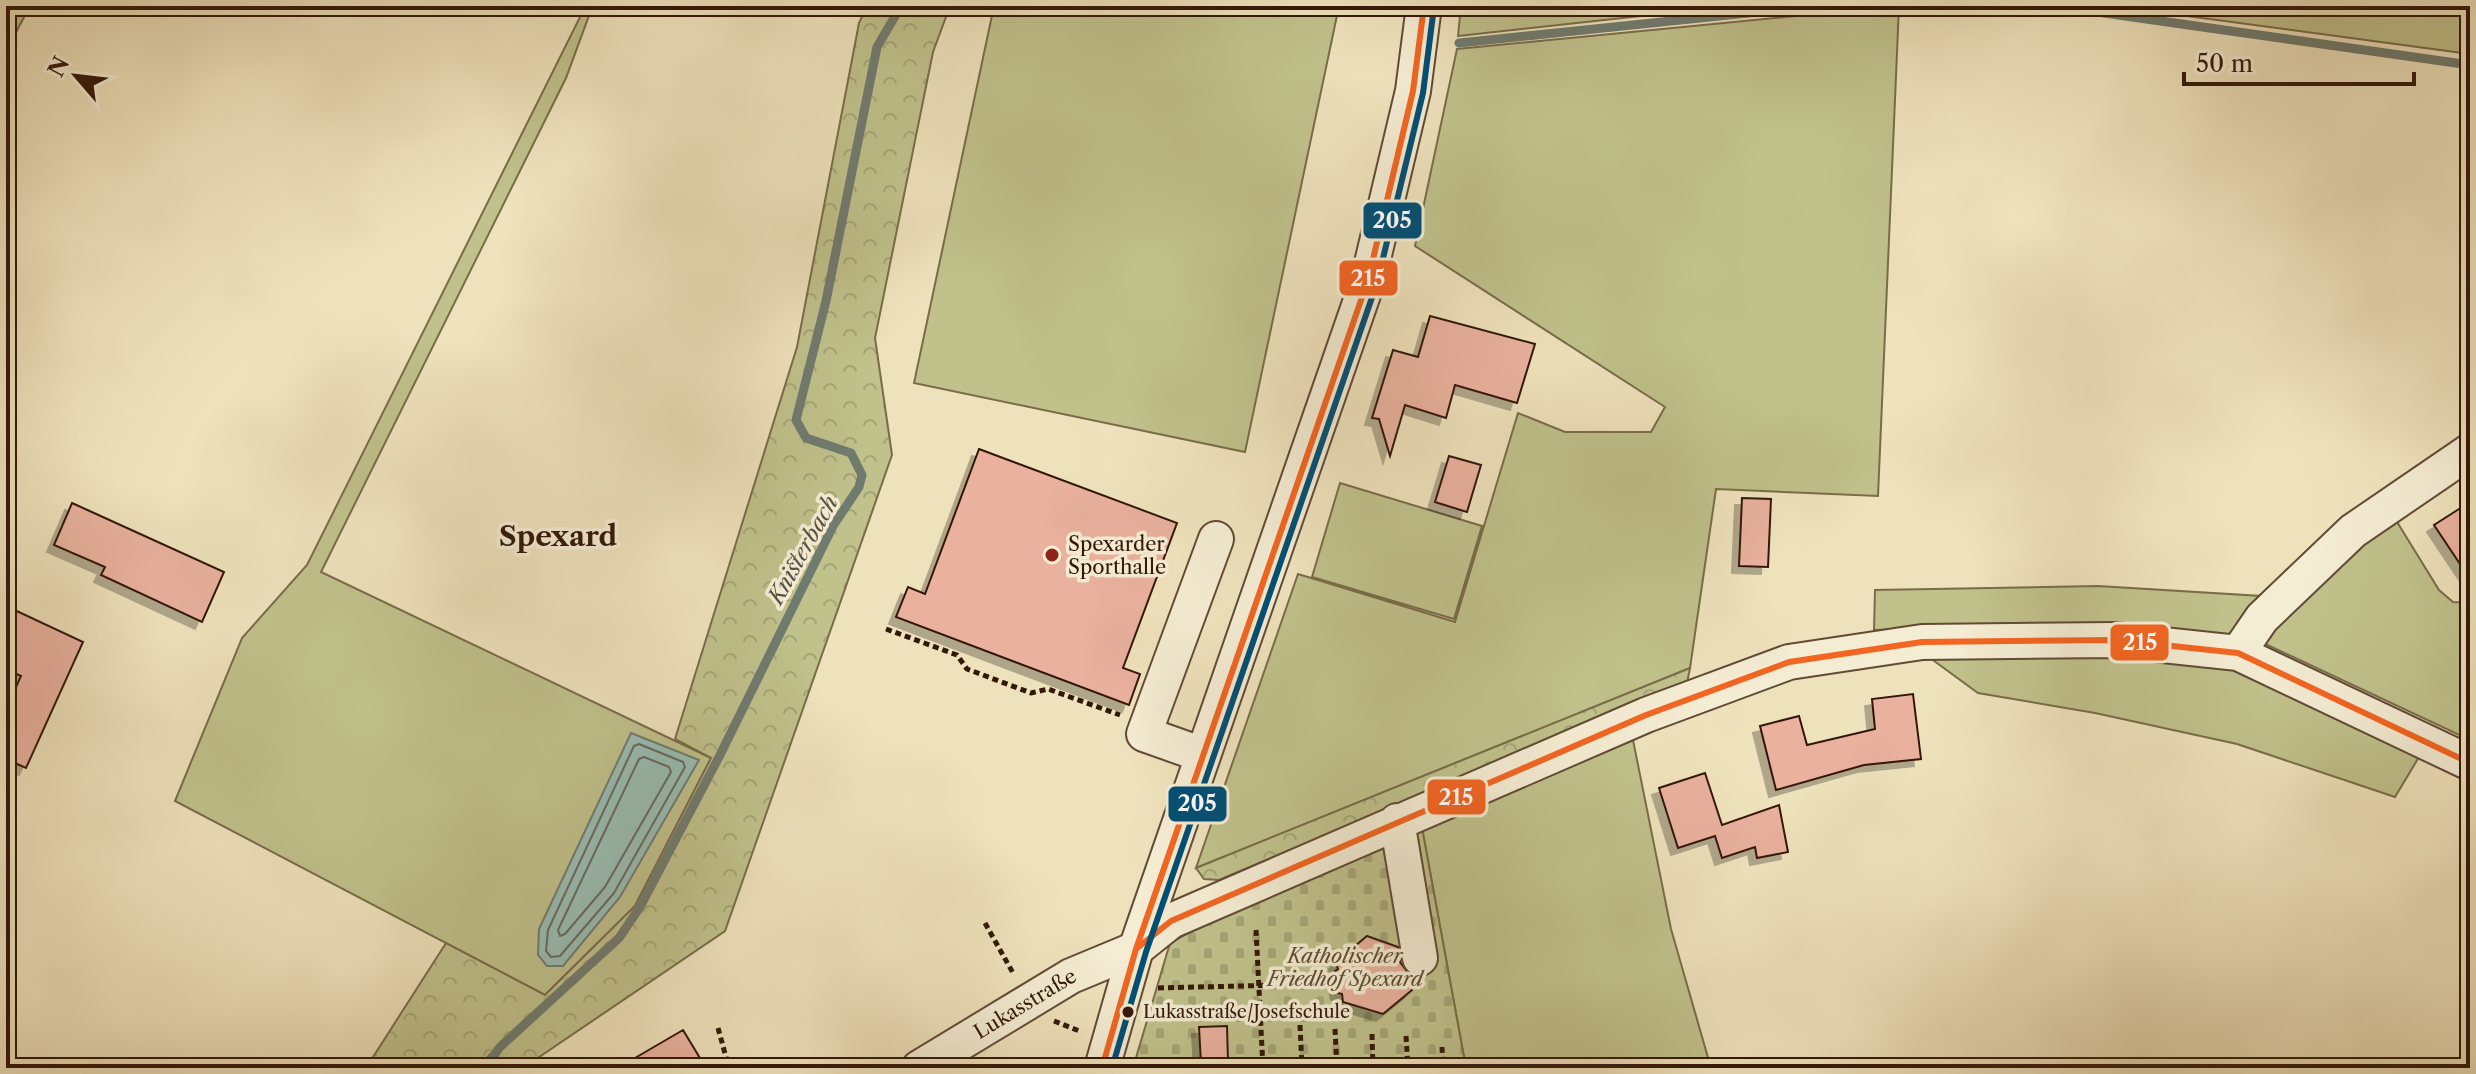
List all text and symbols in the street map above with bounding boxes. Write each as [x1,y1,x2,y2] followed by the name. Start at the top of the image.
[36,36,116,116] north arrow
[2184,36,2414,86] scale bar
[2196,49,2253,78] text: 50 m
[42,52,75,82] text: N
[1362,201,1423,240] line badge: 205
[1372,207,1412,234] text: 205
[1338,259,1399,297] line badge: 215
[1350,265,1386,292] text: 215
[761,491,844,611] water label: Knisterbach
[499,519,618,553] district label: Spexard
[1068,532,1166,579] place label: Spexarder Sporthalle
[1043,546,1061,564] marker: Spexarder Sporthalle
[2109,623,2170,662] line badge: 215
[2122,629,2158,656] text: 215
[1426,778,1487,816] line badge: 215
[1438,784,1474,811] text: 215
[1167,785,1228,823] line badge: 205
[1177,790,1217,817] text: 205
[1265,944,1425,991] park label: Katholischer Friedhof Spexard
[969,964,1081,1044] street label: Lukasstraße
[1143,1001,1350,1023] place label: Lukasstraße/Josefschule
[1120,1004,1136,1020] marker: Lukasstraße/Josefschule

